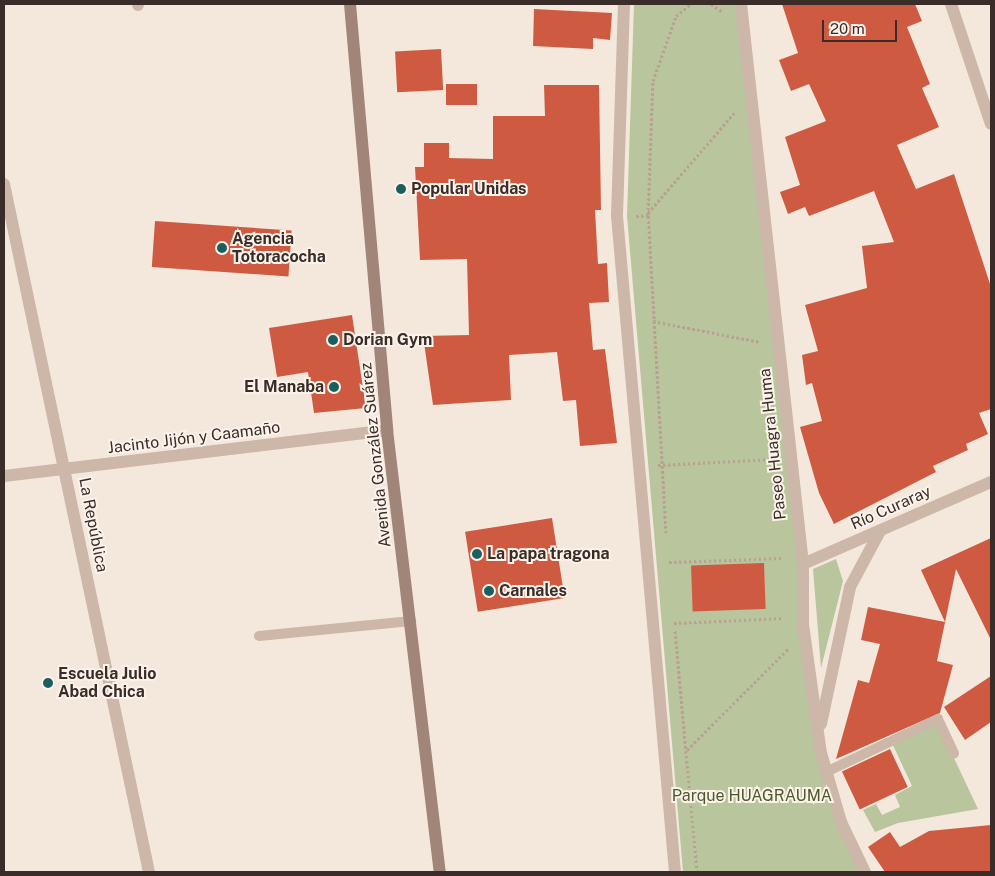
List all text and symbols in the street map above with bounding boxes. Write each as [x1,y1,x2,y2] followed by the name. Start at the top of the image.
[825,10,900,42] scale bar
[830,20,865,37] text: 20 m
[411,179,527,199] place label: Popular Unidas
[395,183,407,195] marker: Popular Unidas
[232,229,326,267] place label: Agencia Totoracocha
[216,242,228,254] marker: Agencia Totoracocha
[343,330,432,350] place label: Dorian Gym
[327,334,339,346] marker: Dorian Gym
[357,362,395,548] street label: Avenida González Suárez
[755,367,791,521] street label: Paseo Huagra Huma
[244,377,324,397] place label: El Manaba
[328,381,340,393] marker: El Manaba
[106,418,282,458] street label: Jacinto Jijón y Caamaño
[74,476,112,574] street label: La República
[848,482,934,534] street label: Río Curaray
[487,544,610,564] place label: La papa tragona
[471,548,483,560] marker: La papa tragona
[499,581,567,601] place label: Carnales
[483,585,495,597] marker: Carnales
[58,664,156,702] place label: Escuela Julio Abad Chica
[42,677,54,689] marker: Escuela Julio Abad Chica
[672,786,832,806] park label: Parque HUAGRAUMA

